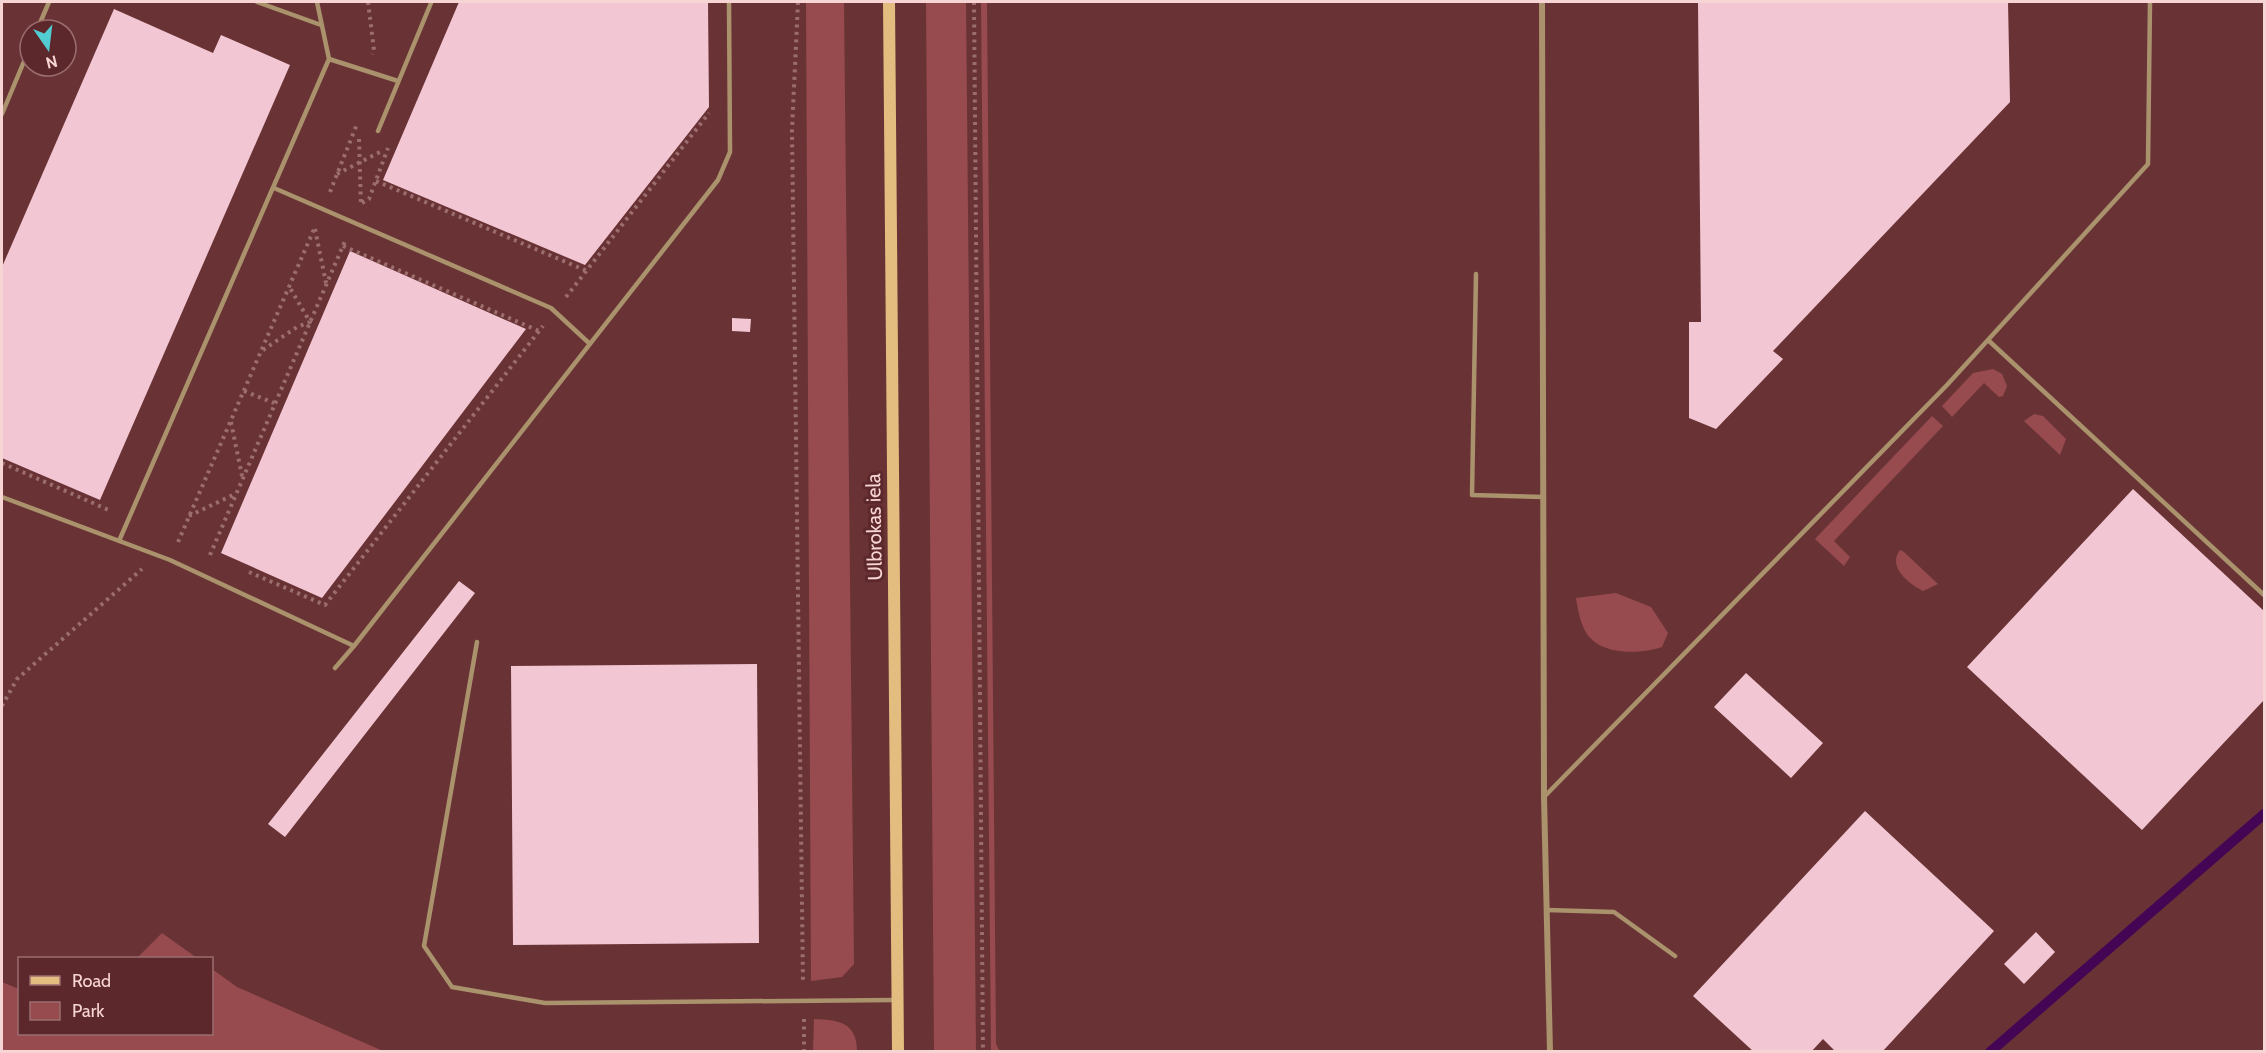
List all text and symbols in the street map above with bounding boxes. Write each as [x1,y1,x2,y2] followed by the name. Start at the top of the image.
[18,18,78,78] north arrow
[44,51,59,73] text: N
[861,473,887,581] street label: Ulbrokas iela
[18,957,213,1035] legend
[72,970,111,992] text: Road
[72,1000,105,1022] text: Park

